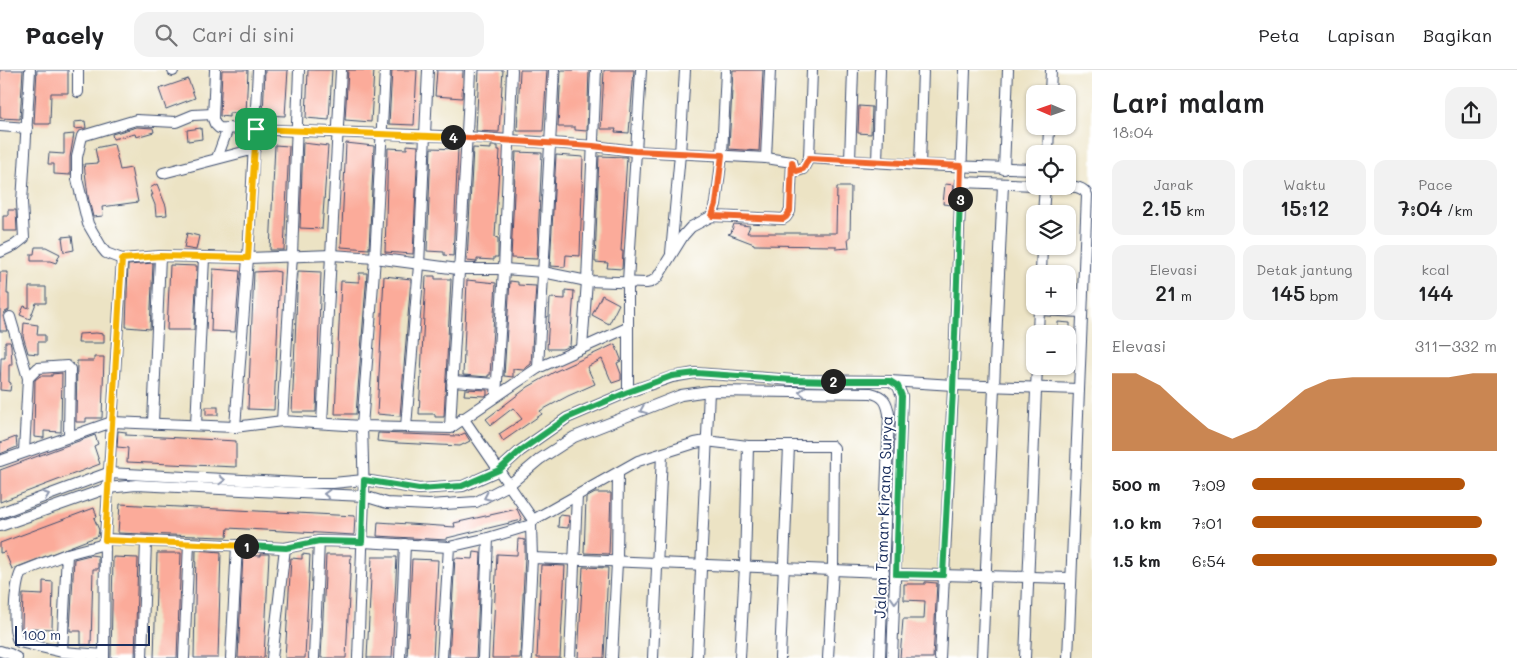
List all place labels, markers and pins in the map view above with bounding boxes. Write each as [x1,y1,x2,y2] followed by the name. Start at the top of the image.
[235,108,277,150] pin
[440,124,466,150] pin: 4
[948,186,972,212] pin: 3
[820,368,846,394] pin: 2
[234,534,258,558] pin: 1

